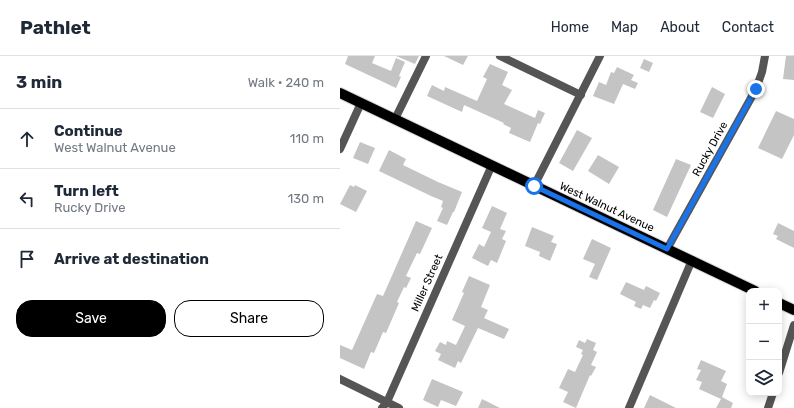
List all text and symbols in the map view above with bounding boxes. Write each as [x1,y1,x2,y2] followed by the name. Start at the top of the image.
[20,16,91,39] text: Pathlet
[551,19,589,36] text: Home
[611,19,638,36] text: Map
[660,19,700,36] text: About
[722,19,774,36] text: Contact
[16,72,62,92] text: 3 min
[248,75,324,90] text: Walk · 240 m
[747,80,765,98] route end
[690,119,730,179] street label: Rucky Drive
[54,122,123,140] text: Continue
[16,128,38,150] icon: ahead
[290,131,324,146] text: 110 m
[54,140,176,155] text: West Walnut Avenue
[525,177,543,195] route start
[558,179,656,235] street label: West Walnut Avenue
[54,182,119,200] text: Turn left
[16,188,38,210] icon: left
[288,191,324,206] text: 130 m
[54,200,126,215] text: Rucky Drive
[16,248,38,270] icon: arrive
[54,250,209,268] text: Arrive at destination
[409,252,446,314] street label: Miller Street
[746,288,782,396] map controls
[746,288,782,324] button: +
[16,300,166,337] button: Save
[174,300,324,337] button: Share
[746,324,782,360] button: −
[746,360,782,396] button: layers

